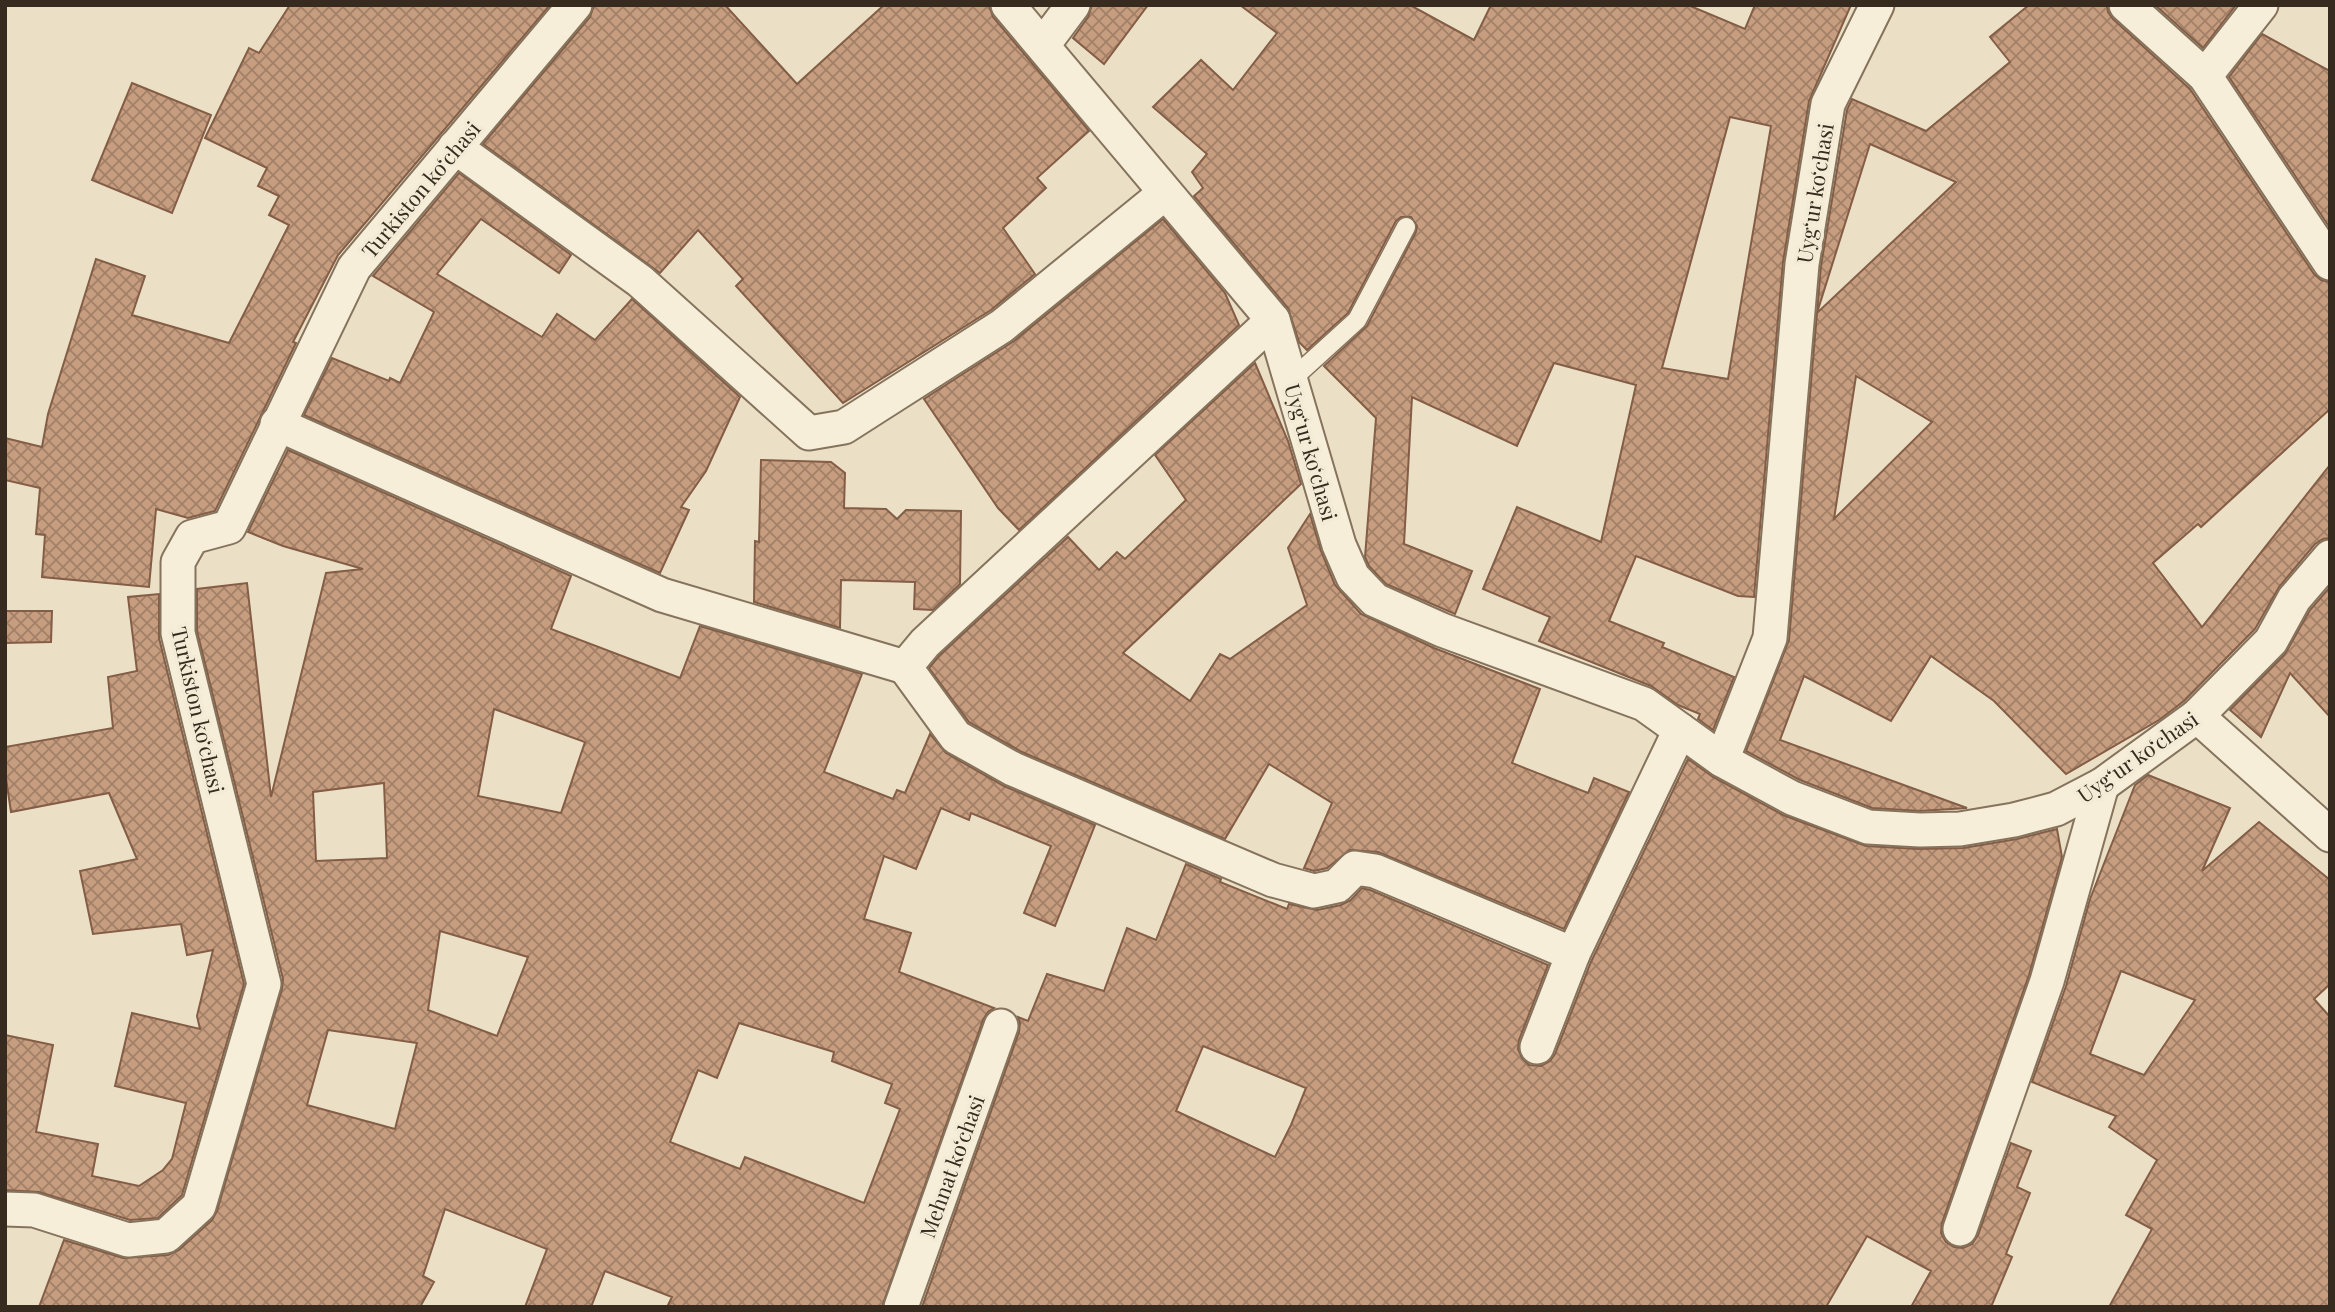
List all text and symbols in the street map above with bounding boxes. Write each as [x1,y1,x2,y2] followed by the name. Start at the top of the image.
[355,115,485,263] street label: Turkiston koʻchasi
[1789,121,1839,265] street label: Uygʻur koʻchasi
[1279,380,1345,524] street label: Uygʻur koʻchasi
[166,624,232,796] street label: Turkiston koʻchasi
[2071,704,2203,808] street label: Uygʻur koʻchasi
[912,1091,990,1241] street label: Mehnat koʻchasi

